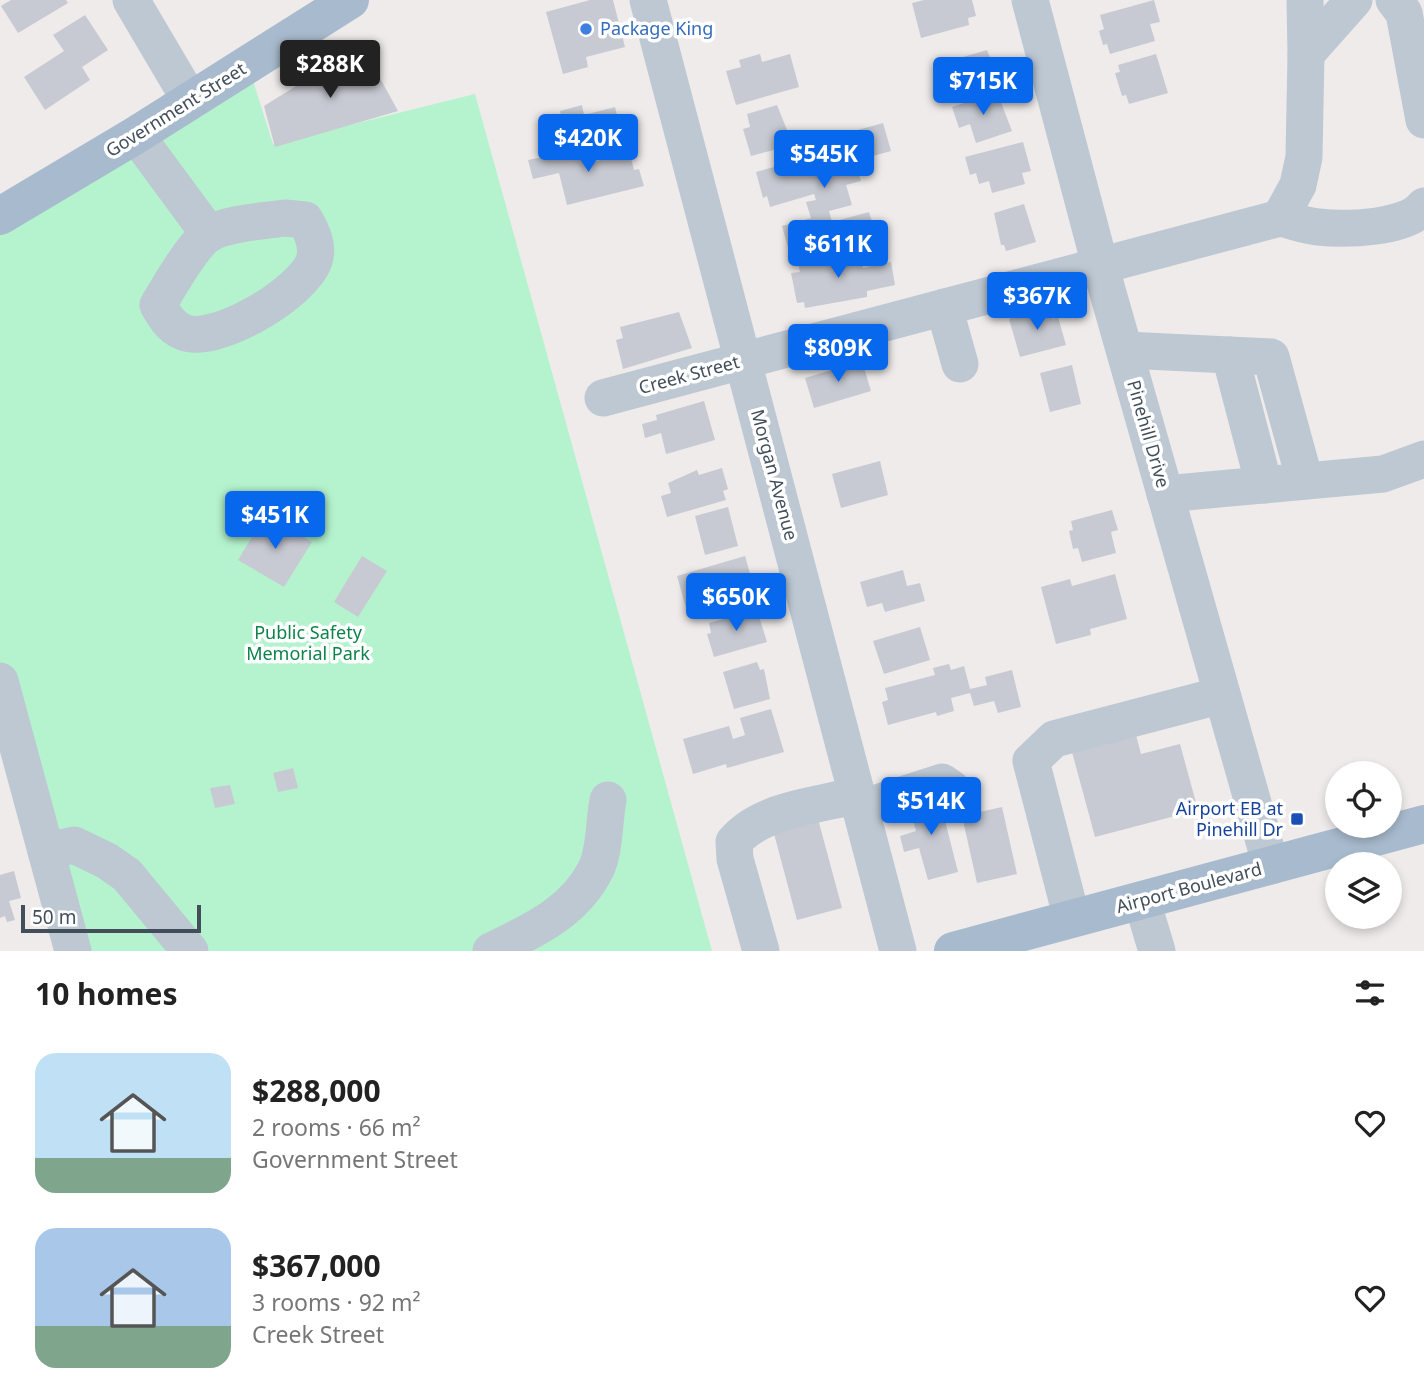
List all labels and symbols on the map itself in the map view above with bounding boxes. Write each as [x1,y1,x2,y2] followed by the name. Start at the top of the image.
[600,16,713,40] place label: Package King
[578,21,594,37] marker: Package King
[281,41,379,100] pin: $288K
[101,56,251,162] street label: Government Street
[934,58,1032,117] pin: $715K
[539,114,637,174] pin: $420K
[775,130,873,190] pin: $545K
[789,220,887,280] pin: $611K
[988,272,1086,332] pin: $367K
[789,324,887,384] pin: $809K
[636,349,742,399] street label: Creek Street
[1122,377,1176,490] street label: Pinehill Drive
[746,407,804,543] street label: Morgan Avenue
[226,491,324,551] pin: $451K
[687,574,785,633] pin: $650K
[246,620,370,665] park label: Public Safety Memorial Park
[882,778,980,837] pin: $514K
[1176,796,1284,841] place label: Airport EB at Pinehill Dr
[1289,811,1305,827] marker: Airport EB at Pinehill Dr
[1113,856,1264,918] street label: Airport Boulevard
[21,902,201,934] scale bar

